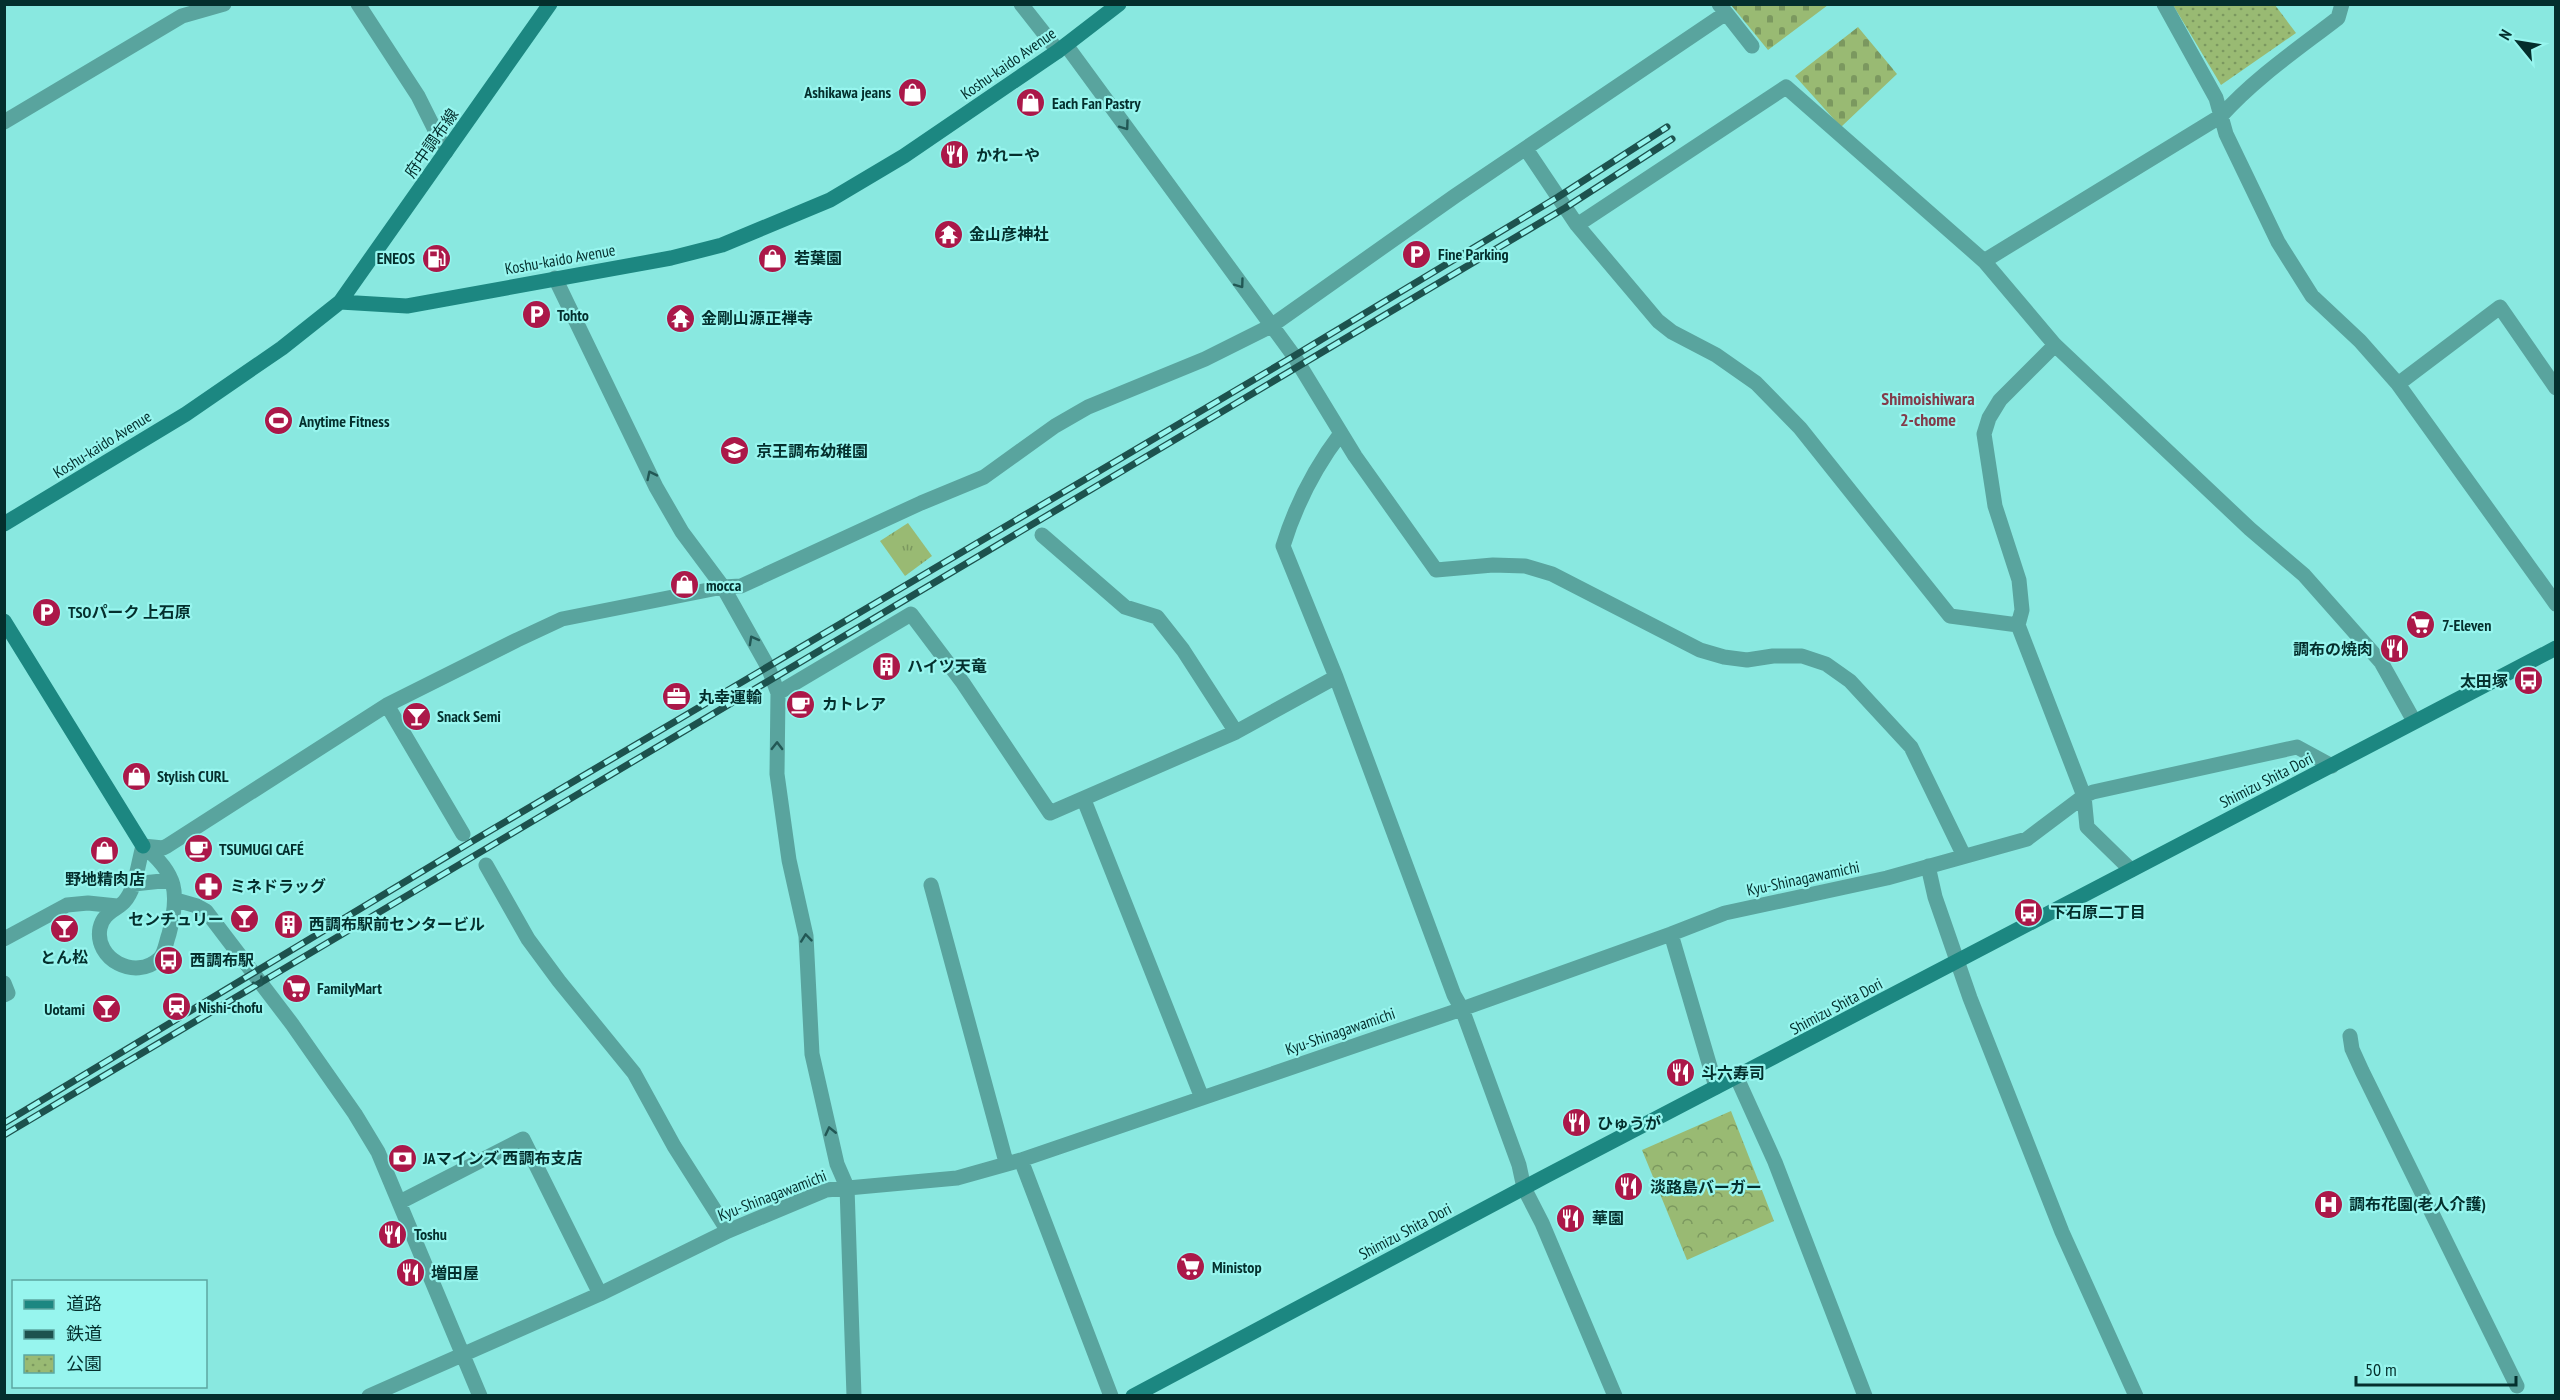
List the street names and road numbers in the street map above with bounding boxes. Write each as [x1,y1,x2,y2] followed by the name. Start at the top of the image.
[957,23,1059,103] street label: Koshu-kaido Avenue
[400,104,462,182] street label: 府中調布線
[503,239,617,279] street label: Koshu-kaido Avenue
[49,406,155,482] street label: Koshu-kaido Avenue
[2216,748,2316,812] street label: Shimizu Shita Dori
[1745,856,1861,900] street label: Kyu-Shinagawamichi
[1786,973,1886,1039] street label: Shimizu Shita Dori
[1282,1003,1398,1059] street label: Kyu-Shinagawamichi
[715,1165,829,1225] street label: Kyu-Shinagawamichi
[1355,1198,1455,1264] street label: Shimizu Shita Dori

